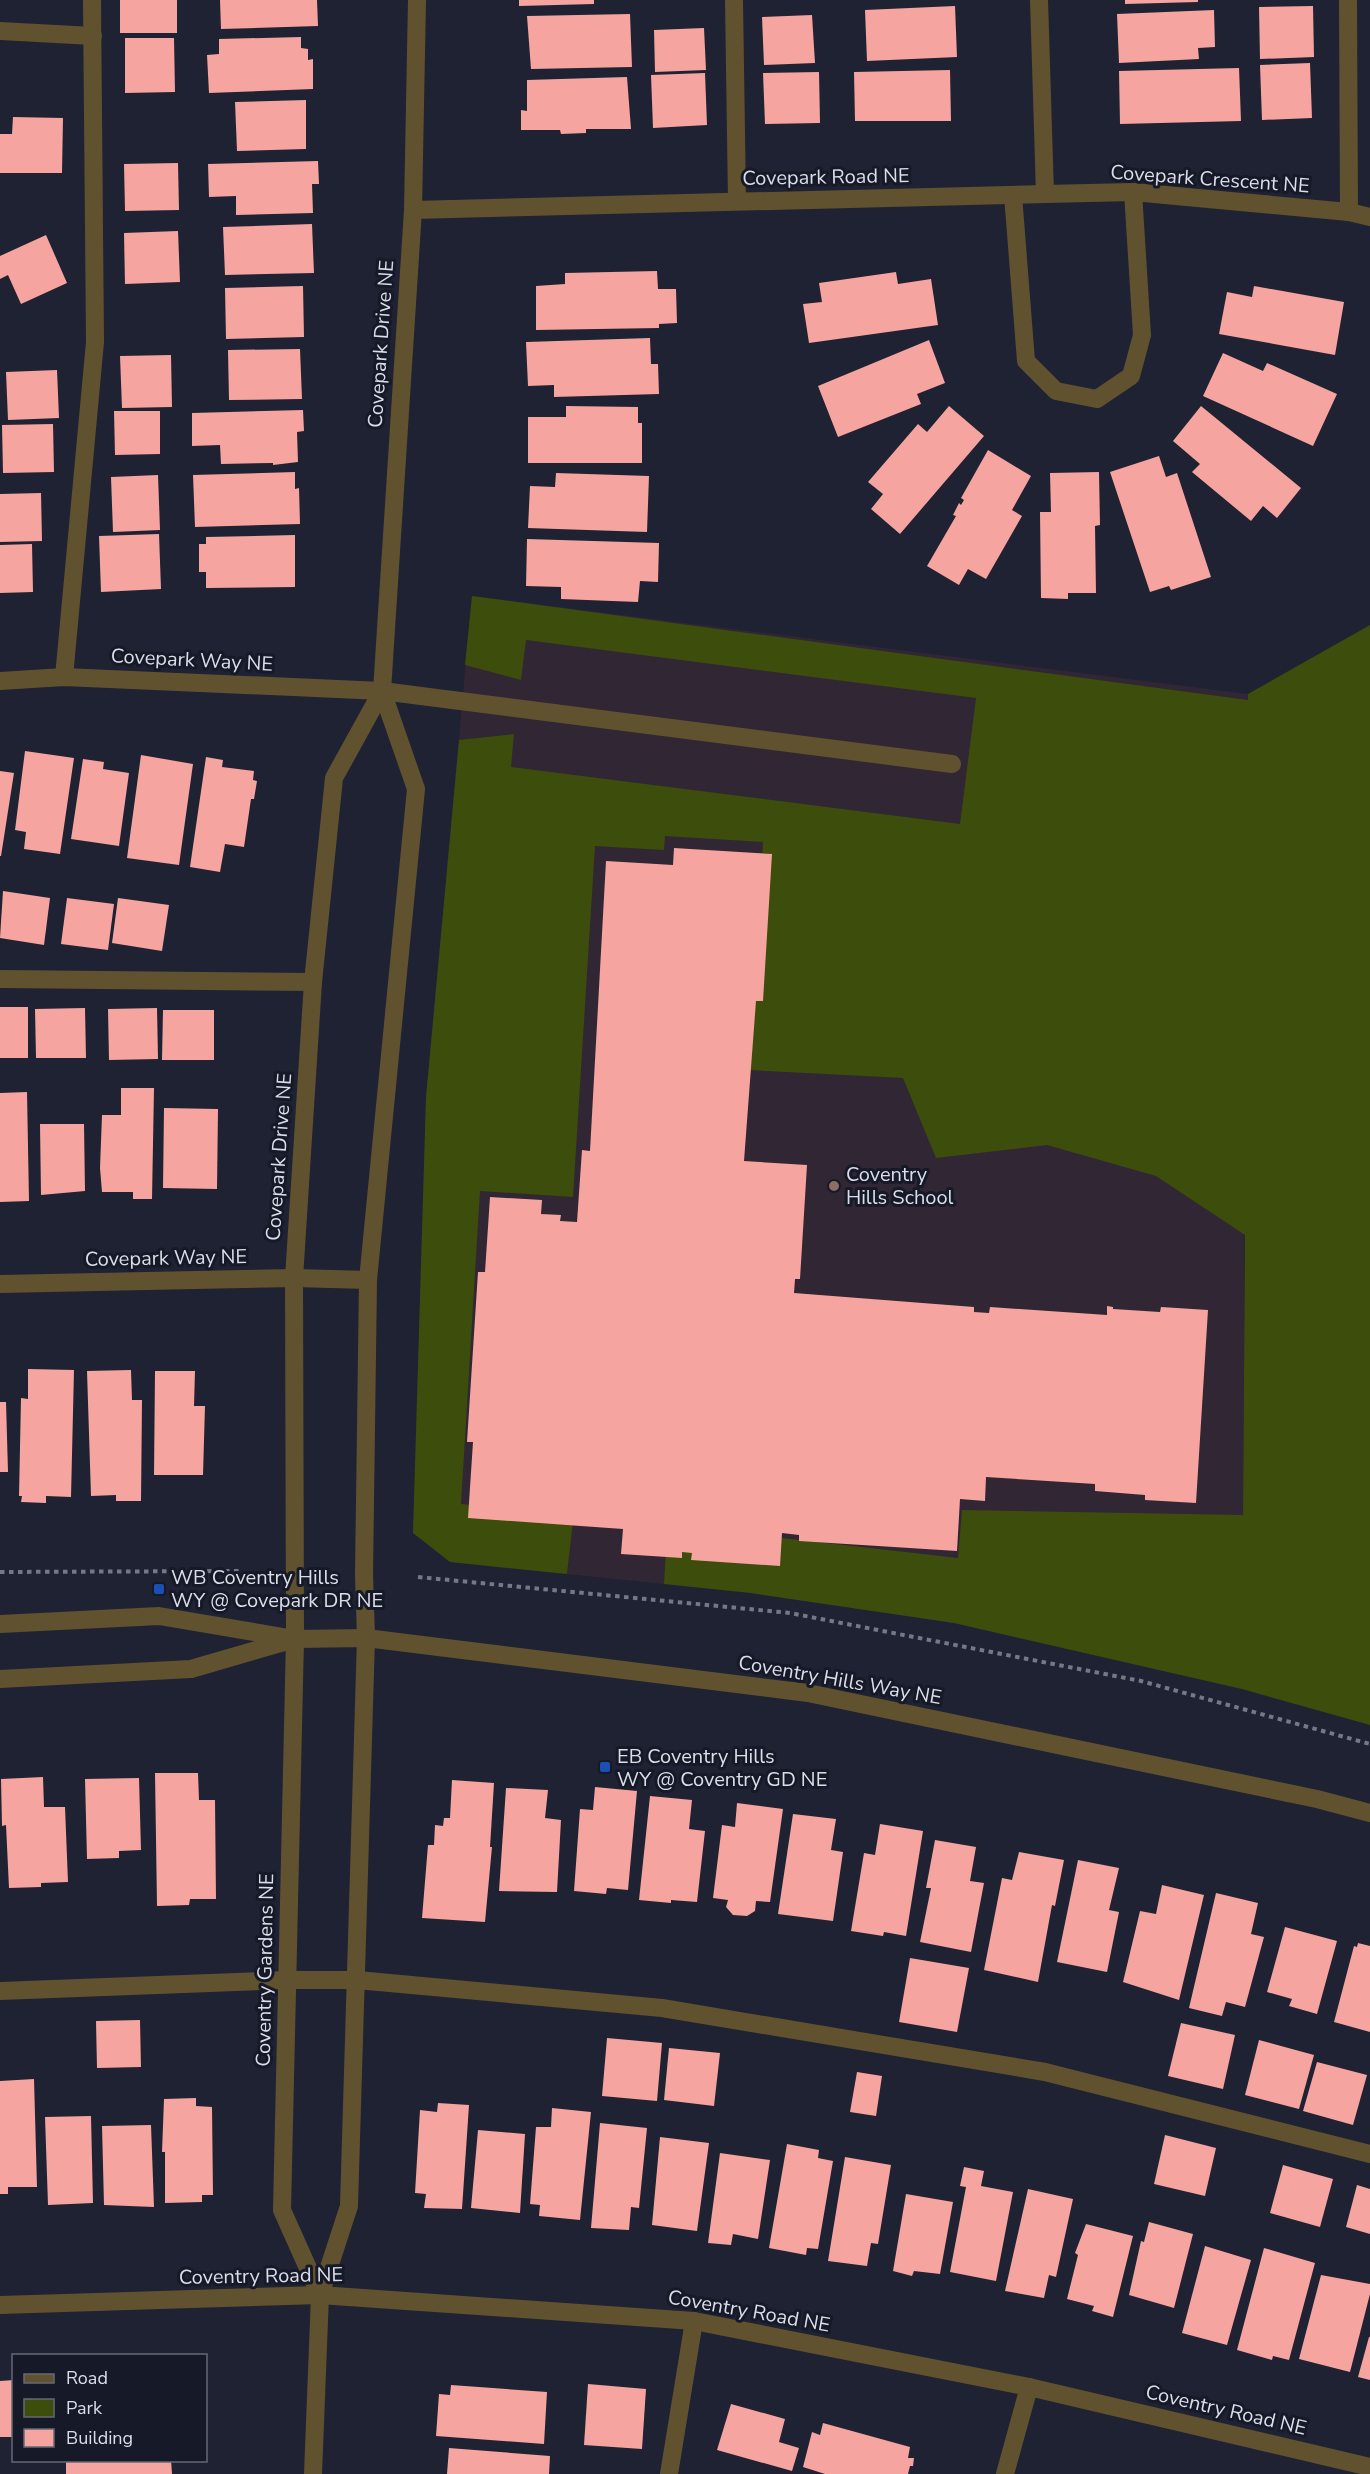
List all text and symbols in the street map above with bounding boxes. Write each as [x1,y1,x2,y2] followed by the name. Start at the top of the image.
[1110,159,1310,199] street label: Covepark Crescent NE
[742,162,910,192] street label: Covepark Road NE
[362,259,400,429] street label: Covepark Drive NE
[110,642,274,678] street label: Covepark Way NE
[260,1072,298,1242] street label: Covepark Drive NE
[846,1161,954,1211] place label: Coventry Hills School
[827,1179,841,1193] marker: Coventry Hills School
[85,1243,247,1273] street label: Covepark Way NE
[171,1564,383,1614] place label: WB Coventry Hills WY @ Covepark DR NE
[152,1582,166,1596] marker: WB Coventry Hills WY @ Covepark DR NE
[736,1649,944,1711] street label: Coventry Hills Way NE
[617,1743,827,1793] place label: EB Coventry Hills WY @ Coventry GD NE
[598,1760,612,1774] marker: EB Coventry Hills WY @ Coventry GD NE
[250,1873,280,2067] street label: Coventry Gardens NE
[179,2261,343,2291] street label: Coventry Road NE
[666,2283,832,2339] street label: Coventry Road NE
[12,2354,207,2462] legend
[66,2366,108,2390] text: Road
[1143,2378,1309,2442] street label: Coventry Road NE
[66,2396,103,2420] text: Park
[66,2426,133,2450] text: Building

